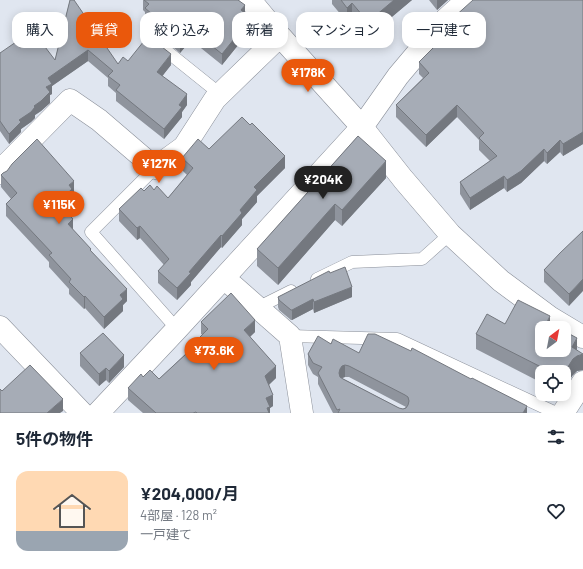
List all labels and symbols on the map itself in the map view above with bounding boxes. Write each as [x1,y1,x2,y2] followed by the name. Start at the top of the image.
[280,59,336,93] pin: ¥178K
[131,150,187,184] pin: ¥127K
[295,166,351,200] pin: ¥204K
[31,191,87,225] pin: ¥115K
[535,321,571,357] north arrow
[181,337,247,371] pin: ¥73.6K

